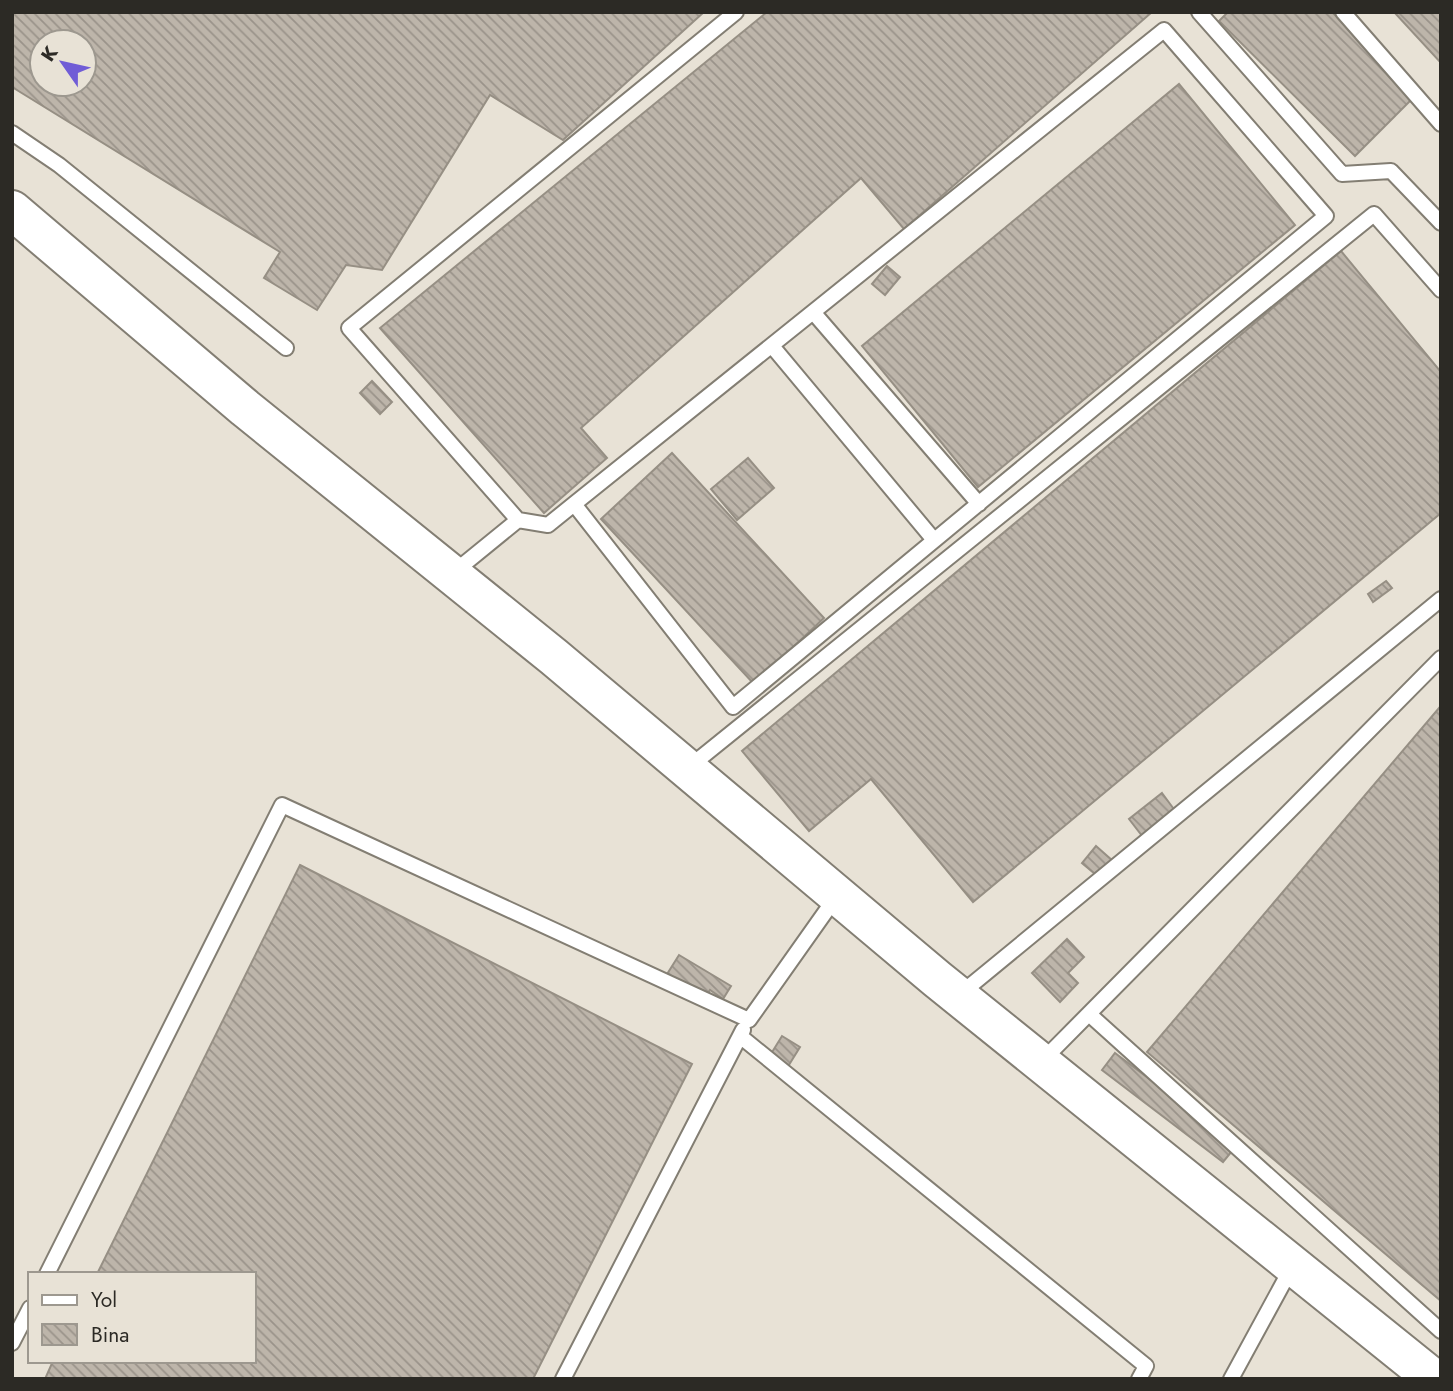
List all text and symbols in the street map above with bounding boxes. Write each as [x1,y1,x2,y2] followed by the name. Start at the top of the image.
[28,28,98,98] north arrow
[34,40,65,67] text: K
[28,1272,256,1363] legend
[91,1285,117,1315] text: Yol
[91,1320,129,1350] text: Bina

